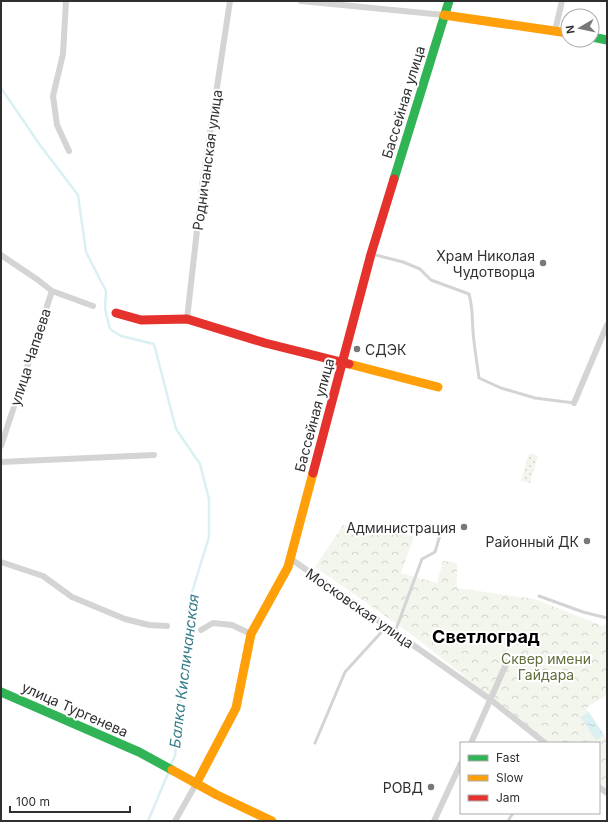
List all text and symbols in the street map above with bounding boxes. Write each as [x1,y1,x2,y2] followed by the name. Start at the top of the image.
[560,8,600,48] north arrow
[563,24,578,35] text: N
[378,44,428,160] street label: Бассейная улица
[189,89,225,231] street label: Родничанская улица
[436,247,535,280] place label: Храм Николая Чудотворца
[538,258,548,268] marker: Храм Николая Чудотворца
[6,306,54,408] street label: улица Чапаева
[365,341,407,358] place label: СДЭК
[352,344,362,354] marker: СДЭК
[291,356,337,474] street label: Бассейная улица
[346,519,456,536] place label: Администрация
[459,522,469,532] marker: Администрация
[486,533,580,550] place label: Районный ДК
[582,536,592,546] marker: Районный ДК
[303,564,417,652] street label: Московская улица
[165,593,203,749] water label: Балка Кисличанская
[432,626,540,647] district label: Светлоград
[501,650,591,683] park label: Сквер имени Гайдара
[19,678,131,740] street label: улица Тургенева
[460,742,600,814] legend
[496,750,520,765] text: Fast
[496,770,524,785] text: Slow
[383,779,423,796] place label: РОВД
[426,782,436,792] marker: РОВД
[10,788,130,814] scale bar
[496,790,520,805] text: Jam
[16,794,50,809] text: 100 m

